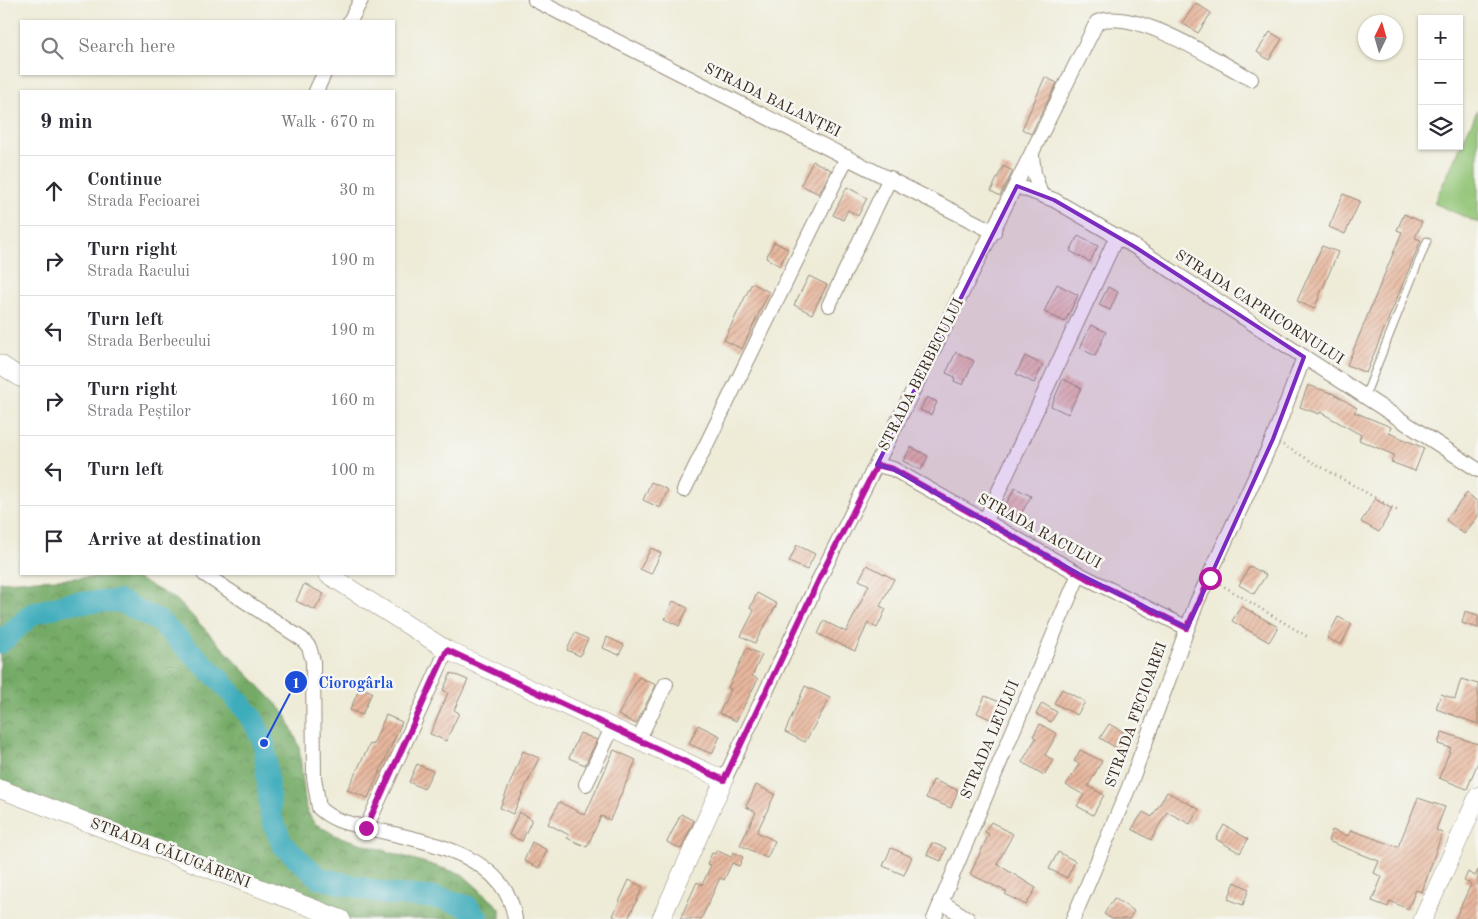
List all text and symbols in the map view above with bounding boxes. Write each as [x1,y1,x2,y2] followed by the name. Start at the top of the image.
[1358,15,1403,60] north arrow
[1418,15,1463,150] map controls
[1418,15,1463,60] button: +
[20,20,395,75] search box
[38,34,66,62] icon: search
[78,38,175,57] text: Search here
[1418,60,1463,105] button: −
[701,61,843,141] street label: STRADA BALANȚEI
[1418,105,1463,150] button: layers
[40,112,93,133] text: 9 min
[280,115,375,131] text: Walk · 670 m
[87,171,162,190] text: Continue
[40,177,68,205] icon: ahead
[339,183,375,199] text: 30 m
[87,194,200,210] text: Strada Fecioarei
[87,241,177,260] text: Turn right
[40,247,68,275] icon: right
[1172,248,1346,368] street label: STRADA CAPRICORNULUI
[330,253,375,269] text: 190 m
[87,264,190,280] text: Strada Racului
[877,296,967,454] street label: STRADA BERBECULUI
[87,311,164,330] text: Turn left
[40,317,68,345] icon: left
[330,323,375,339] text: 190 m
[87,334,211,350] text: Strada Berbecului
[87,381,177,400] text: Turn right
[40,387,68,415] icon: right
[330,393,375,409] text: 160 m
[87,404,191,420] text: Strada Peștilor
[40,457,68,485] icon: left
[87,461,164,480] text: Turn left
[330,463,375,479] text: 100 m
[975,492,1103,572] street label: STRADA RACULUI
[40,527,68,555] icon: arrive
[87,531,261,550] text: Arrive at destination
[1199,567,1222,590] route start
[1104,640,1170,790] street label: STRADA FECIOAREI
[283,667,403,698] callout: Ciorogârla
[318,676,394,692] text: Ciorogârla
[292,677,300,692] text: 1
[959,678,1023,802] street label: STRADA LEULUI
[88,814,253,892] street label: STRADA CĂLUGĂRENI
[355,817,378,840] route end

